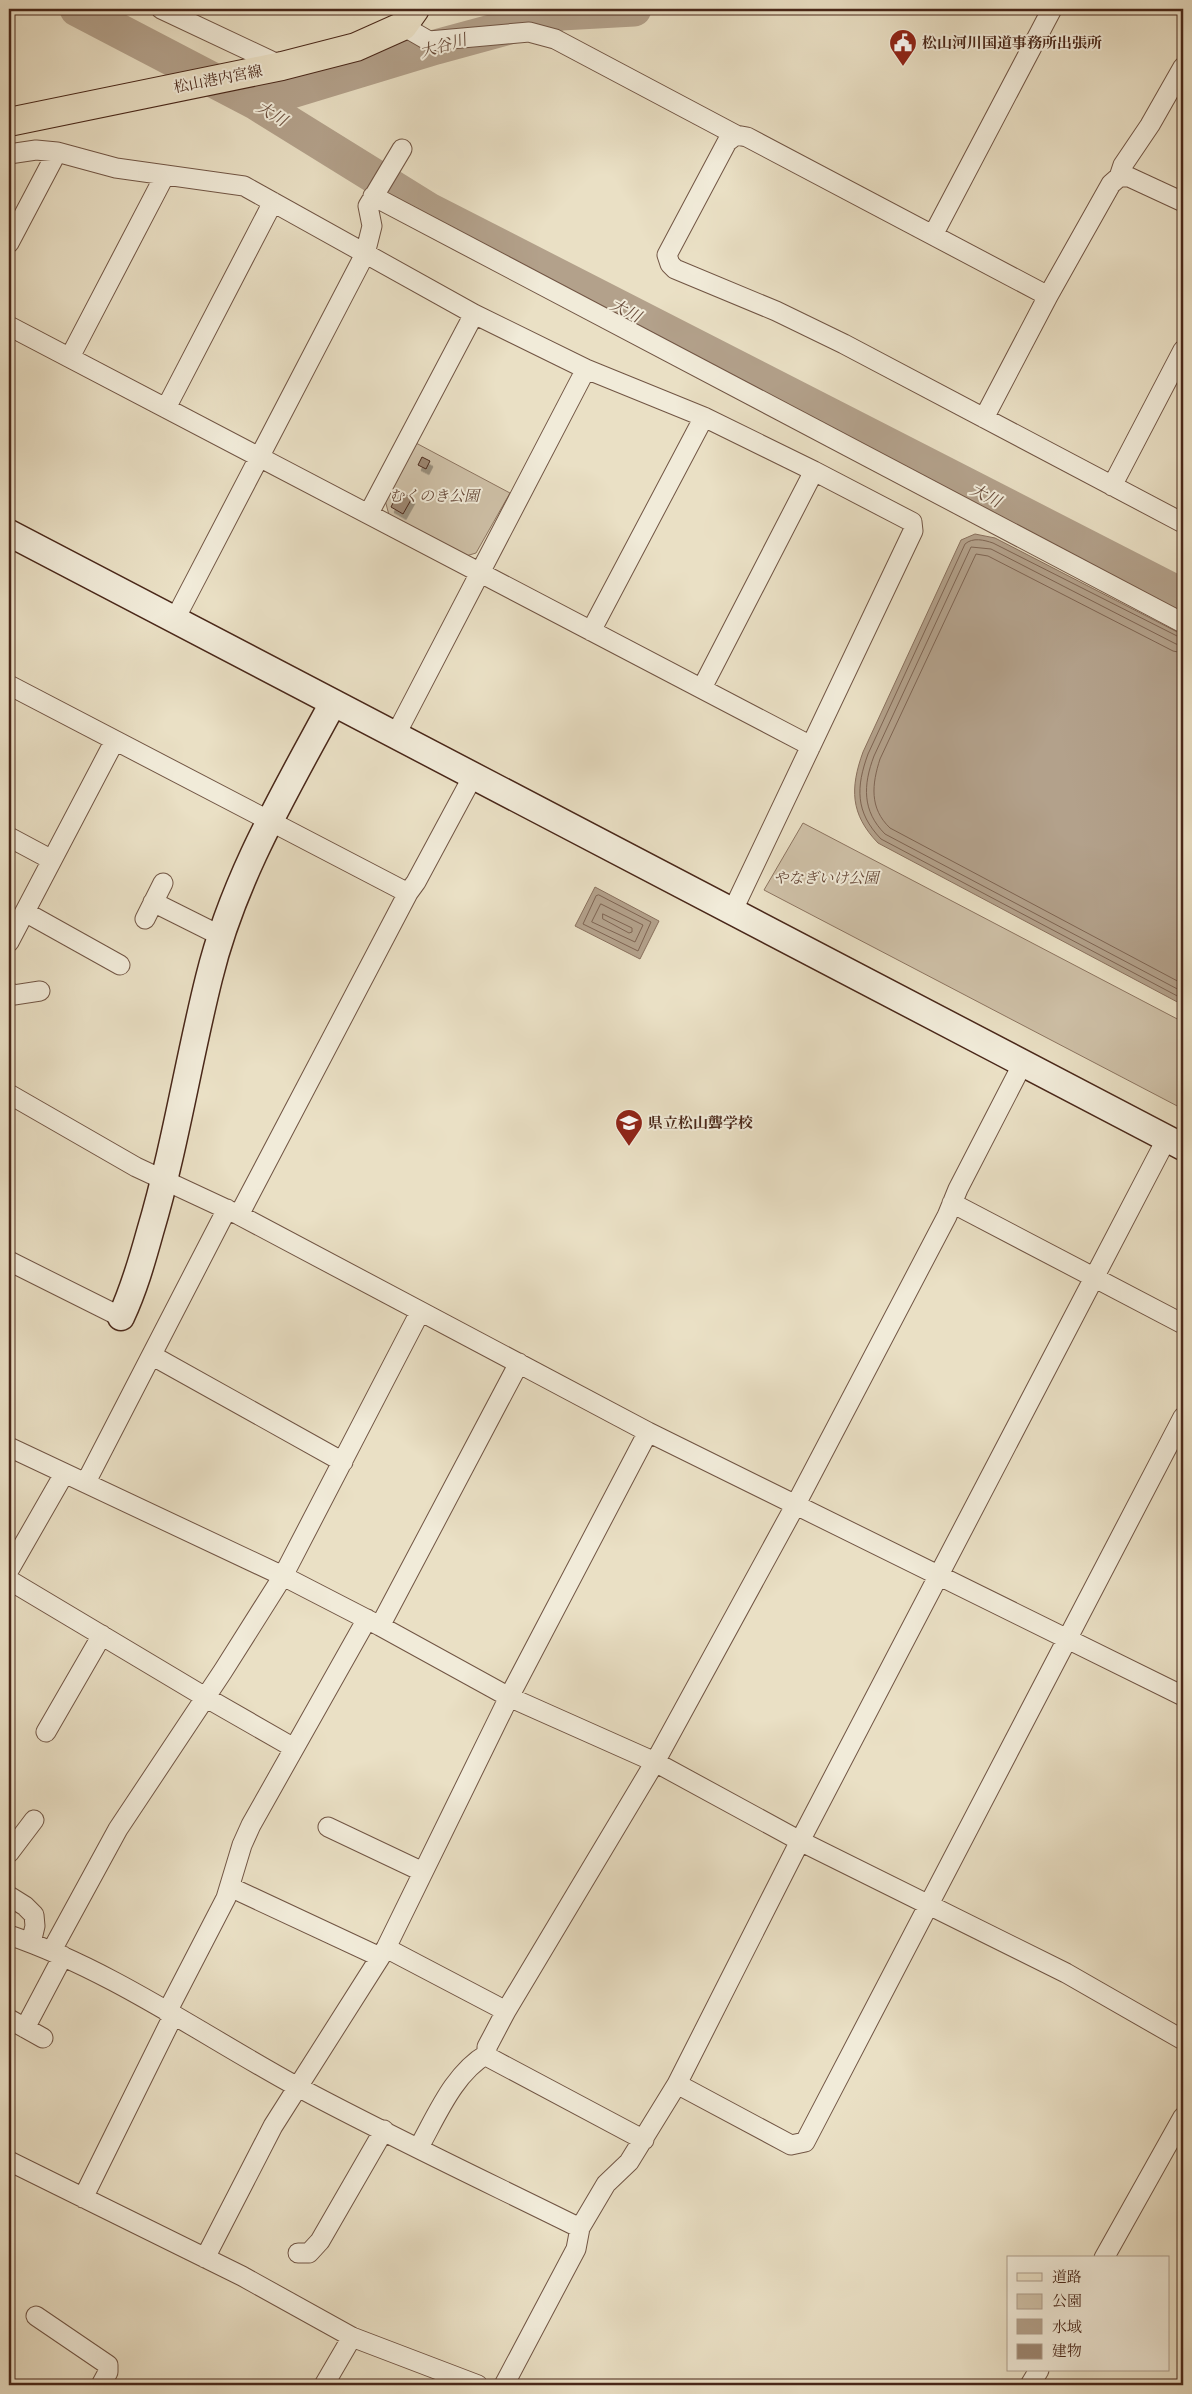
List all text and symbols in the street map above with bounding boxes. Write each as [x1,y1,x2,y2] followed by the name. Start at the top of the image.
[417,28,471,63] water label: 大谷川
[888,28,918,67] public building icon: 松山河川国道事務所出張所
[922,33,1102,53] place label: 松山河川国道事務所出張所
[172,61,264,97] street label: 松山港内宮線
[252,96,293,133] water label: 大川
[606,294,647,329] water label: 大川
[966,479,1007,514] water label: 大川
[389,486,482,506] park label: むくのき公園
[773,868,881,888] park label: やなぎいけ公園
[614,1108,644,1147] school or university icon: 県立松山聾学校
[648,1113,753,1133] place label: 県立松山聾学校
[1007,2256,1170,2372] legend
[1052,2267,1082,2287] text: 道路
[1052,2291,1082,2311] text: 公園
[1052,2317,1082,2337] text: 水域
[1052,2341,1082,2361] text: 建物

